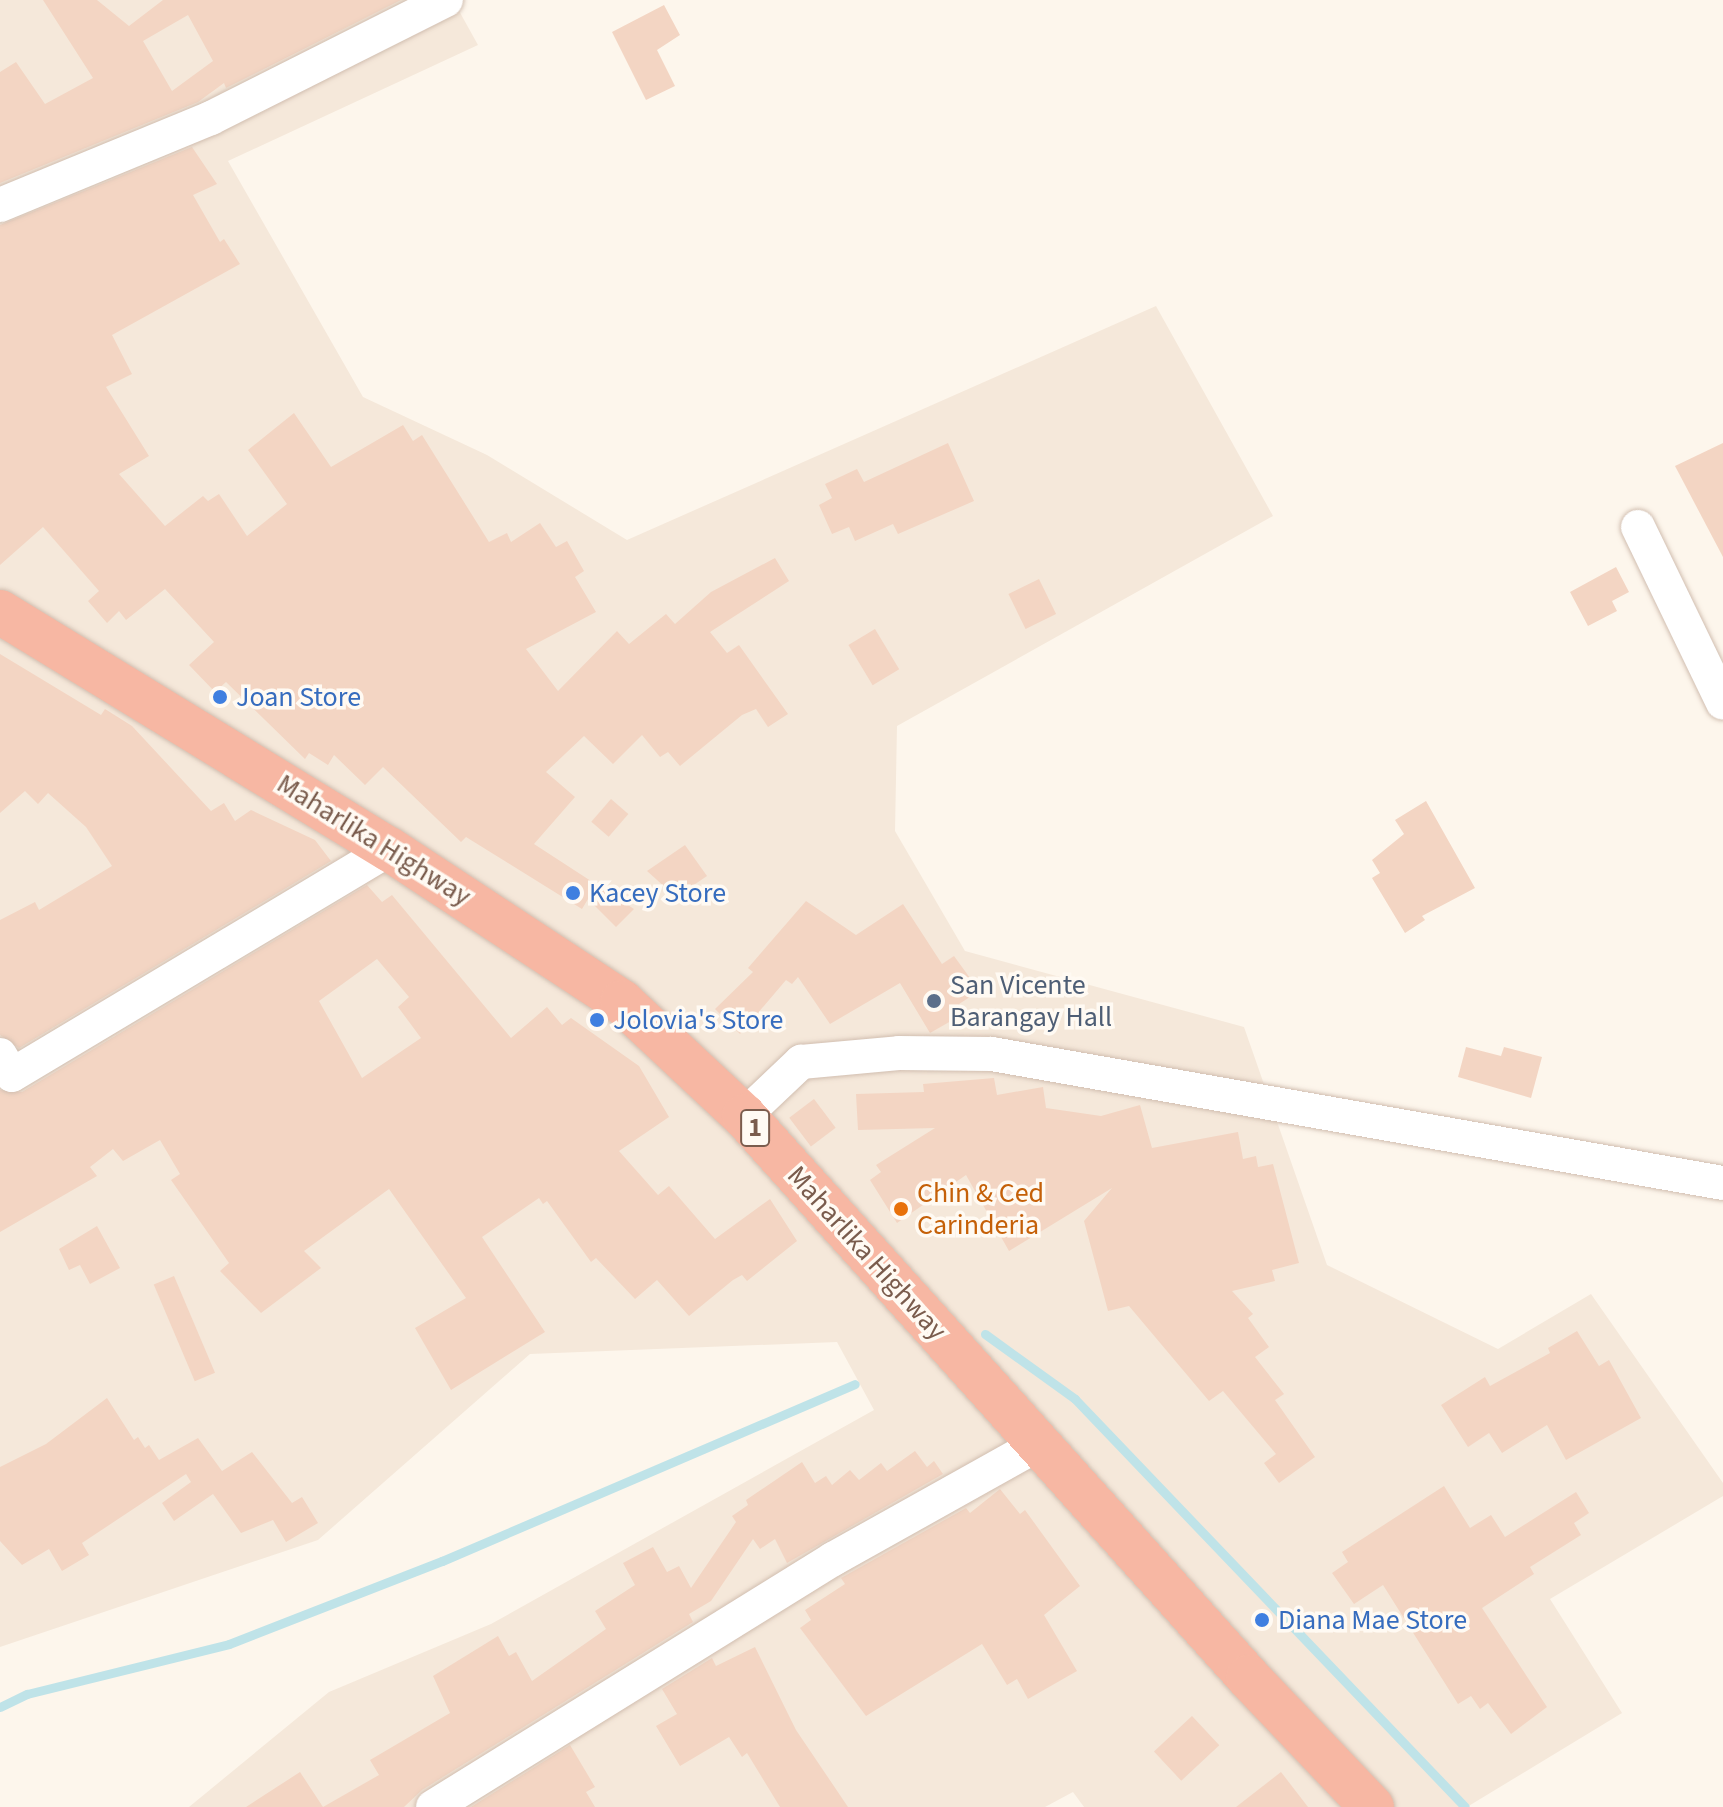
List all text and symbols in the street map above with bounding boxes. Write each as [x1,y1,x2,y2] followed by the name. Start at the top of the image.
[236,680,361,714] place label: Joan Store
[211,688,229,706] marker: Joan Store
[271,767,477,913] street label: Maharlika Highway
[589,876,726,910] place label: Kacey Store
[564,884,582,902] marker: Kacey Store
[950,968,1112,1034] place label: San Vicente Barangay Hall
[925,992,943,1010] marker: San Vicente Barangay Hall
[613,1003,783,1037] place label: Jolovia's Store
[588,1011,606,1029] marker: Jolovia's Store
[739,1106,771,1150] road number: 1
[780,1159,954,1347] street label: Maharlika Highway
[917,1176,1044,1242] place label: Chin & Ced Carinderia
[892,1200,910,1218] marker: Chin & Ced Carinderia
[1278,1603,1467,1637] place label: Diana Mae Store
[1253,1611,1271,1629] marker: Diana Mae Store

